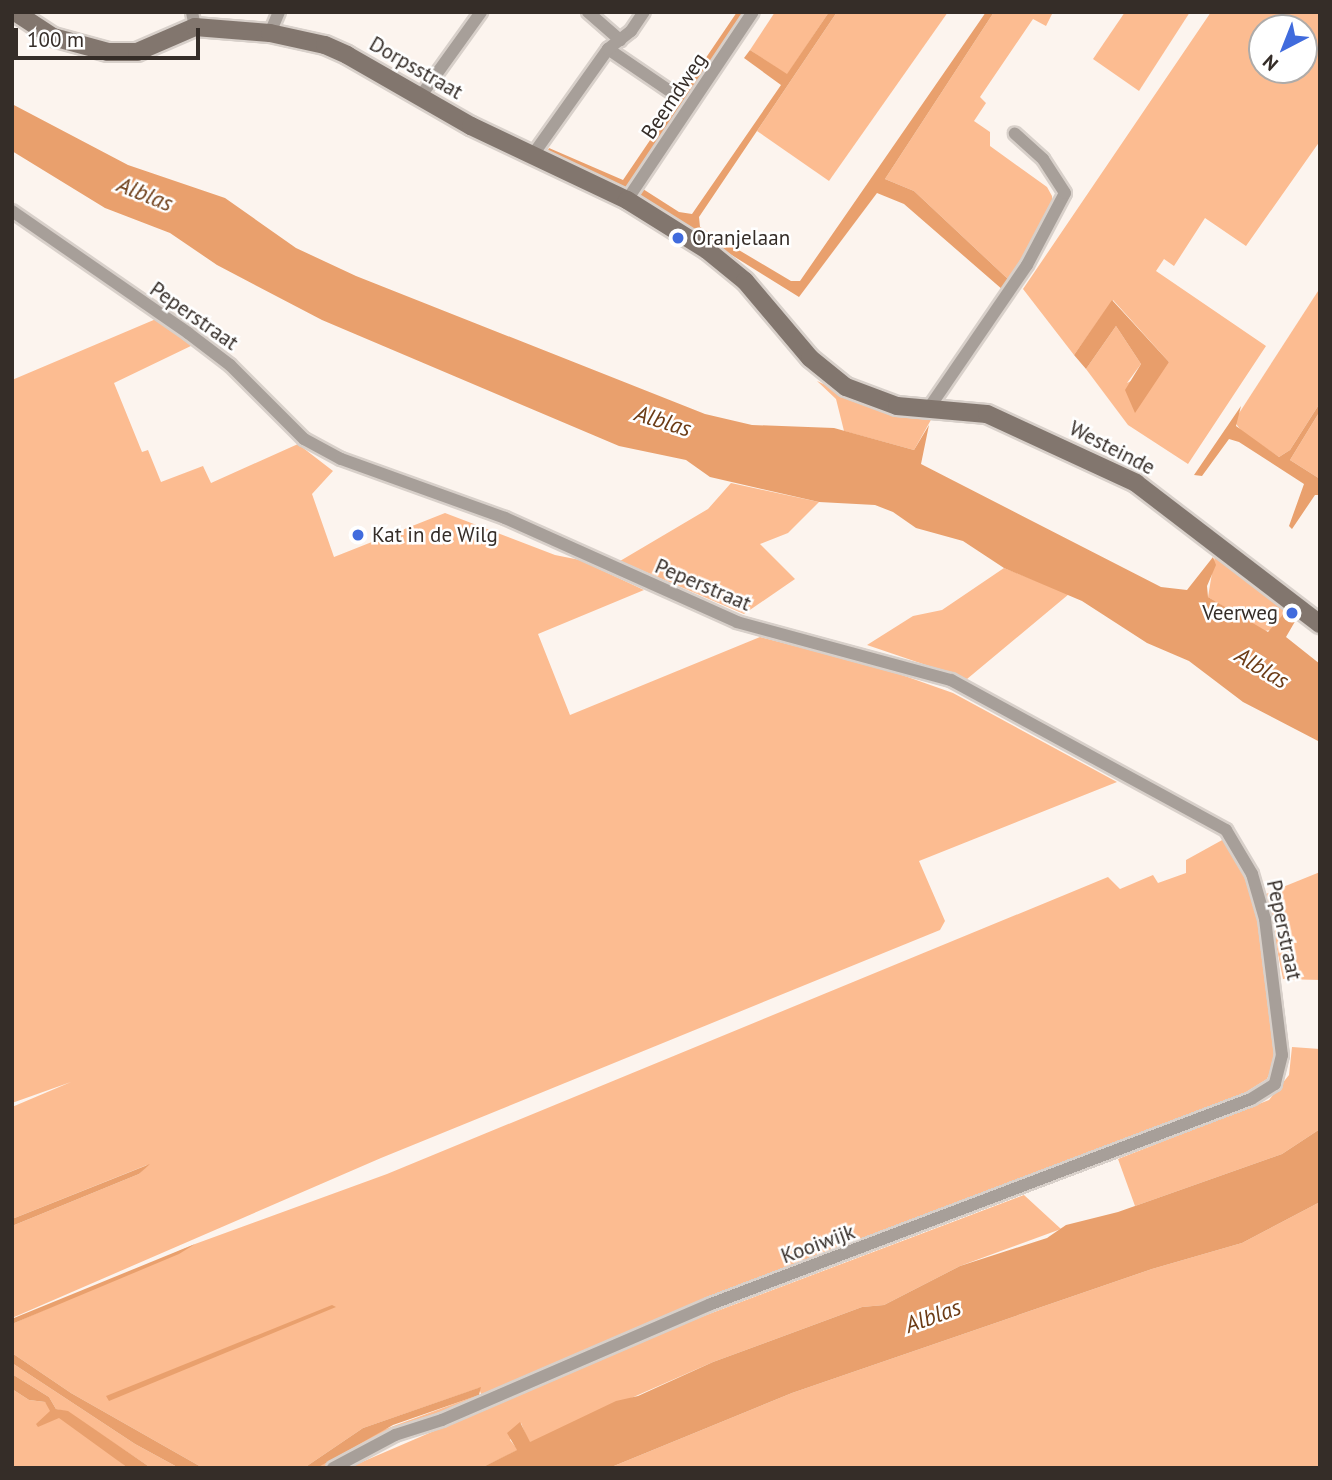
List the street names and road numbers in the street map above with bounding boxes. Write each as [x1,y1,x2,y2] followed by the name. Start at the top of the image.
[365,31,467,105] street label: Dorpsstraat
[636,48,712,144] street label: Beemdweg
[145,276,243,356] street label: Peperstraat
[1065,416,1159,480] street label: Westeinde
[651,553,755,617] street label: Peperstraat
[1261,878,1307,982] street label: Peperstraat
[778,1219,858,1269] street label: Kooiwijk

